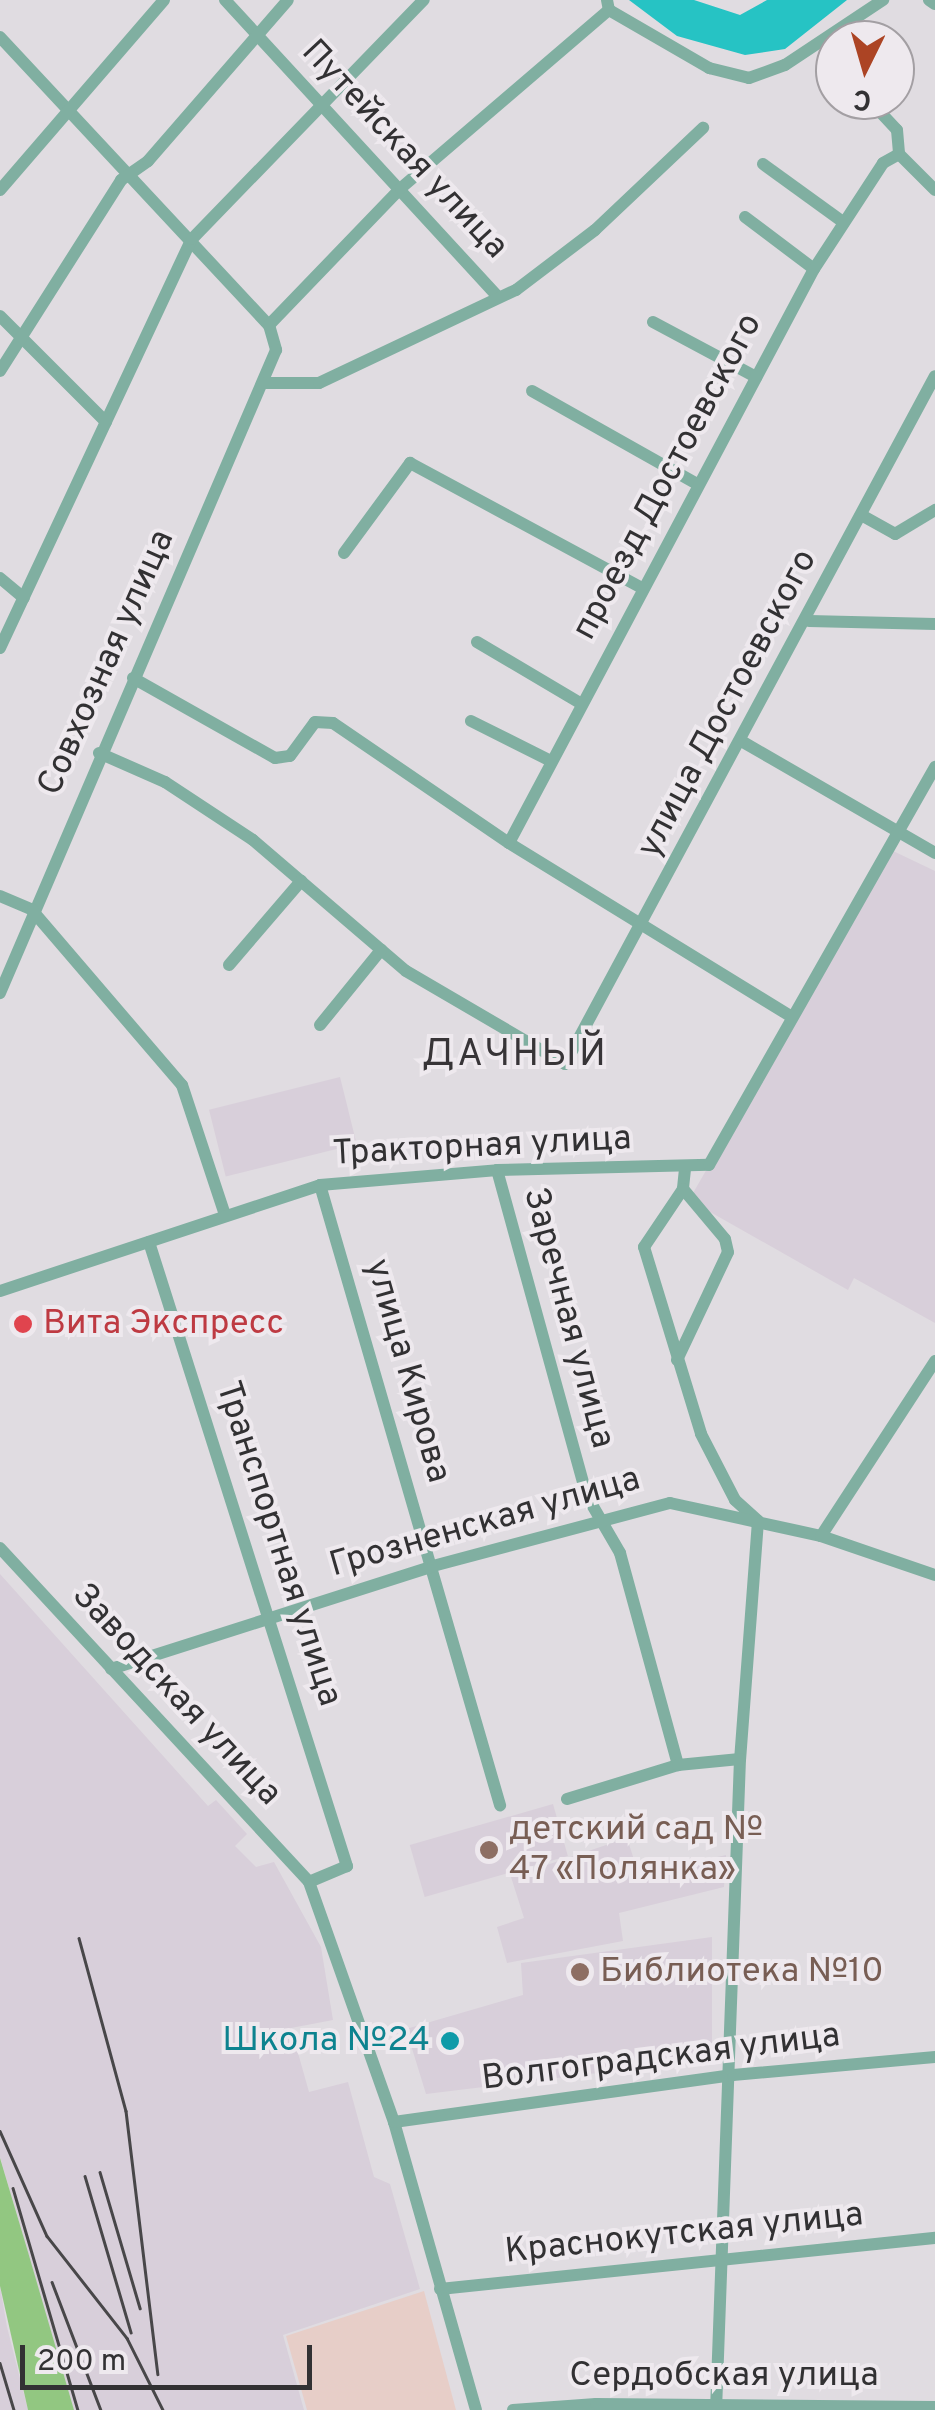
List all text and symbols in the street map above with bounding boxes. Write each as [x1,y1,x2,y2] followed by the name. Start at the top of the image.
[815,20,915,120] north arrow
[292,32,516,268] street label: Путейская улица
[852,79,873,117] text: С
[564,307,772,647] street label: проезд Достоевского
[30,524,184,802] street label: Совхозная улица
[629,543,827,865] street label: улица Достоевского
[422,1033,608,1079] district label: ДАЧНЫЙ
[331,1118,633,1176] street label: Тракторная улица
[513,1183,623,1453] street label: Заречная улица
[355,1254,459,1488] street label: улица Кирова
[43,1303,284,1345] place label: Вита Экспресс
[12,1313,34,1335] marker: Вита Экспресс
[206,1376,350,1712] street label: Транспортная улица
[325,1459,645,1587] street label: Грозненская улица
[62,1575,290,1815] street label: Заводская улица
[509,1809,763,1891] place label: детский сад № 47 «Полянка»
[478,1839,500,1861] marker: детский сад № 47 «Полянка»
[600,1951,884,1993] place label: Библиотека №10
[569,1961,591,1983] marker: Библиотека №10
[479,2015,843,2101] street label: Волгоградская улица
[222,2020,430,2062] place label: Школа №24
[439,2030,461,2052] marker: Школа №24
[503,2194,865,2274] street label: Краснокутская улица
[25,2325,318,2387] scale bar
[37,2344,126,2381] text: 200 m
[569,2355,879,2397] street label: Сердобская улица

